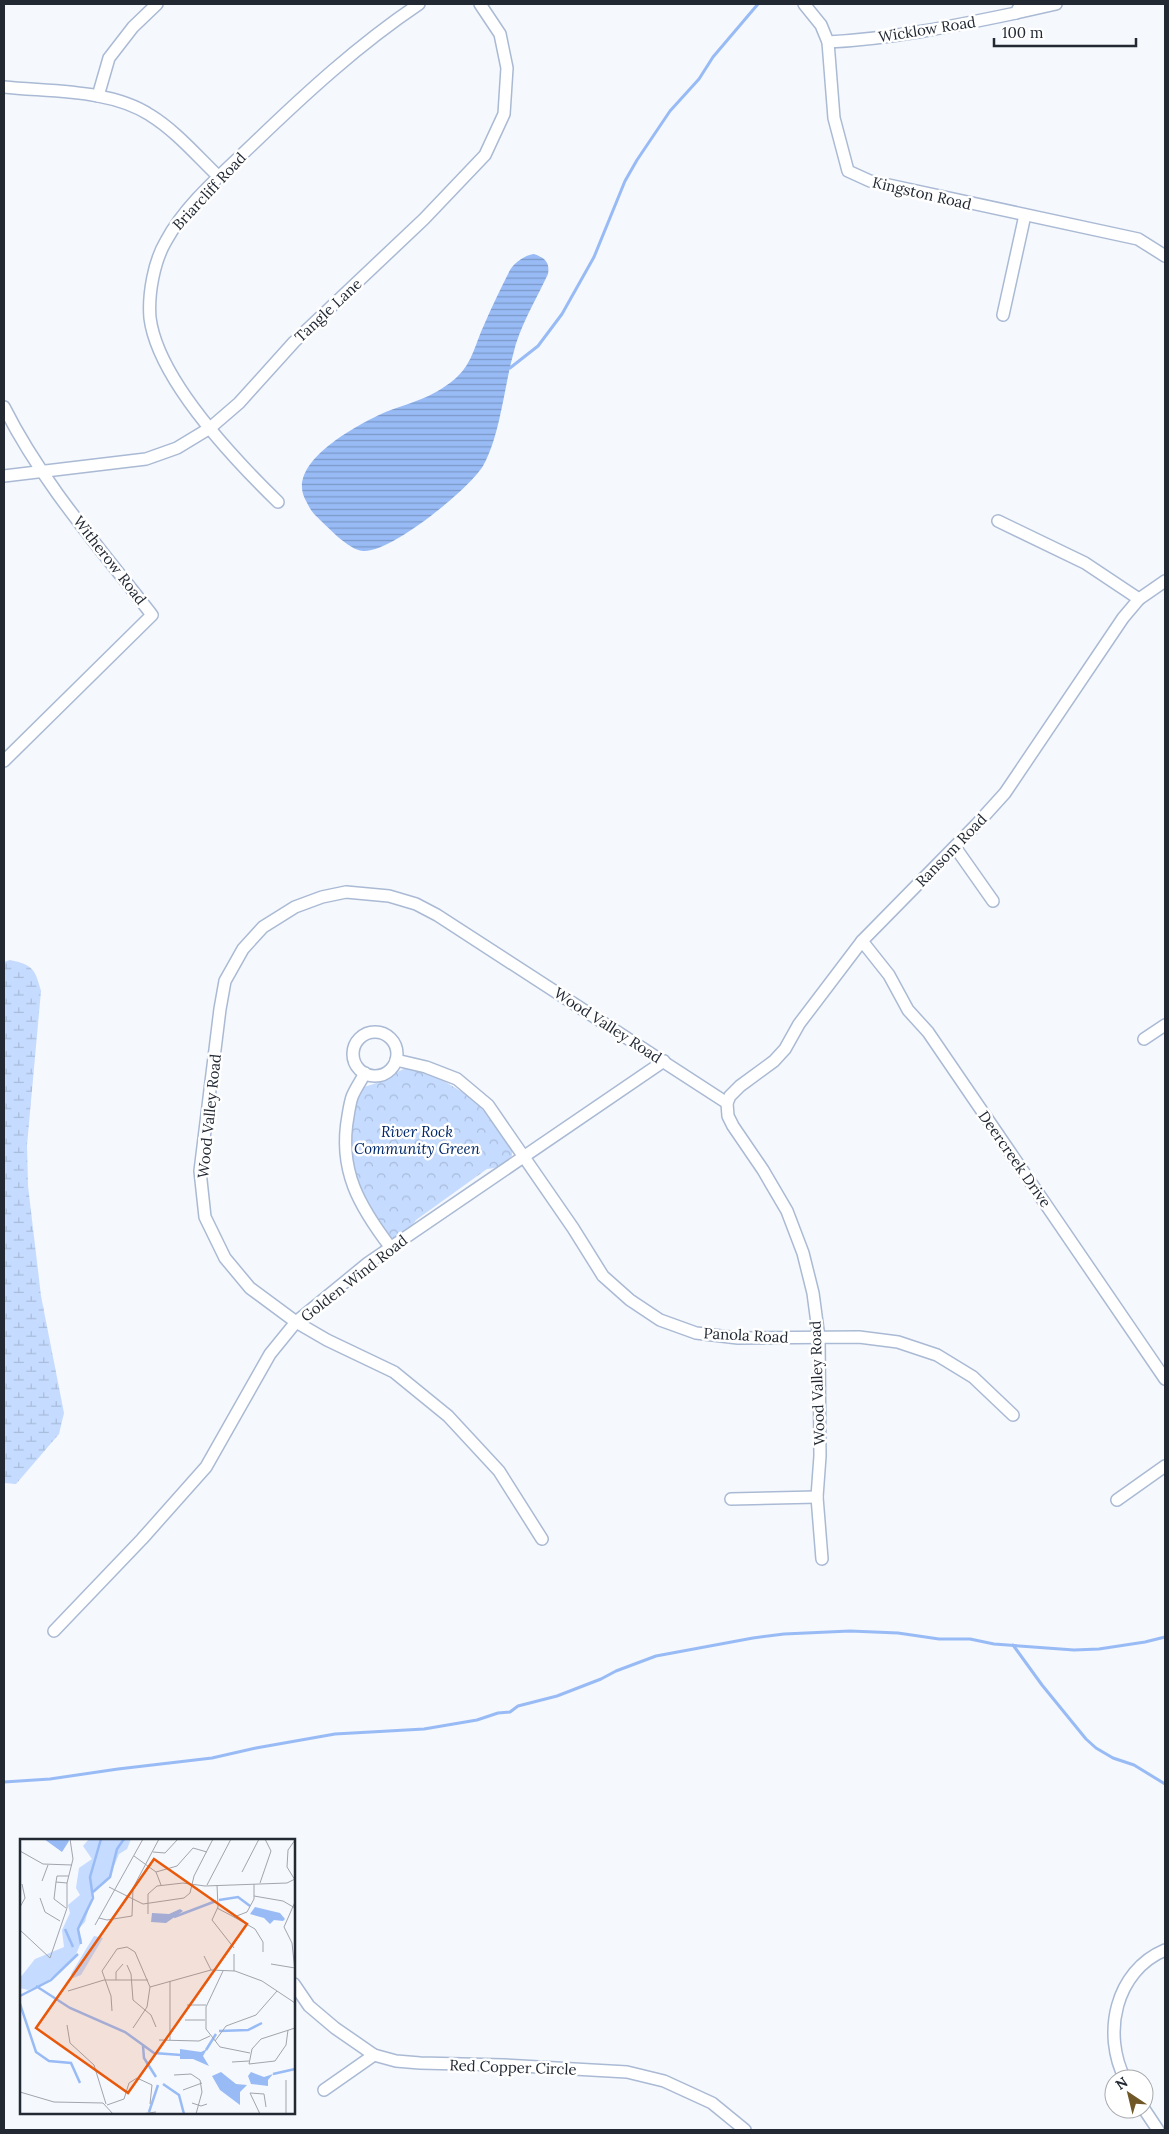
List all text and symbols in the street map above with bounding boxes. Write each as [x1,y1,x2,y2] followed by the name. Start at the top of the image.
[877,12,977,46] street label: Wicklow Road
[994,15,1136,47] scale bar
[1002,23,1043,42] text: 100 m
[168,148,250,234] street label: Briarcliff Road
[871,172,973,214] street label: Kingston Road
[290,274,366,346] street label: Tangle Lane
[69,512,151,608] street label: Witherow Road
[911,810,991,890] street label: Ransom Road
[550,983,666,1067] street label: Wood Valley Road
[193,1053,225,1179] street label: Wood Valley Road
[975,1107,1055,1211] street label: Deercreek Drive
[354,1122,481,1158] park label: River Rock Community Green
[297,1230,411,1326] street label: Golden Wind Road
[805,1320,829,1446] street label: Wood Valley Road
[703,1323,789,1347] street label: Panola Road
[20,1839,295,2114] inset map
[449,2055,577,2079] street label: Red Copper Circle
[1104,2069,1154,2119] north arrow
[1112,2073,1131,2094] text: N

